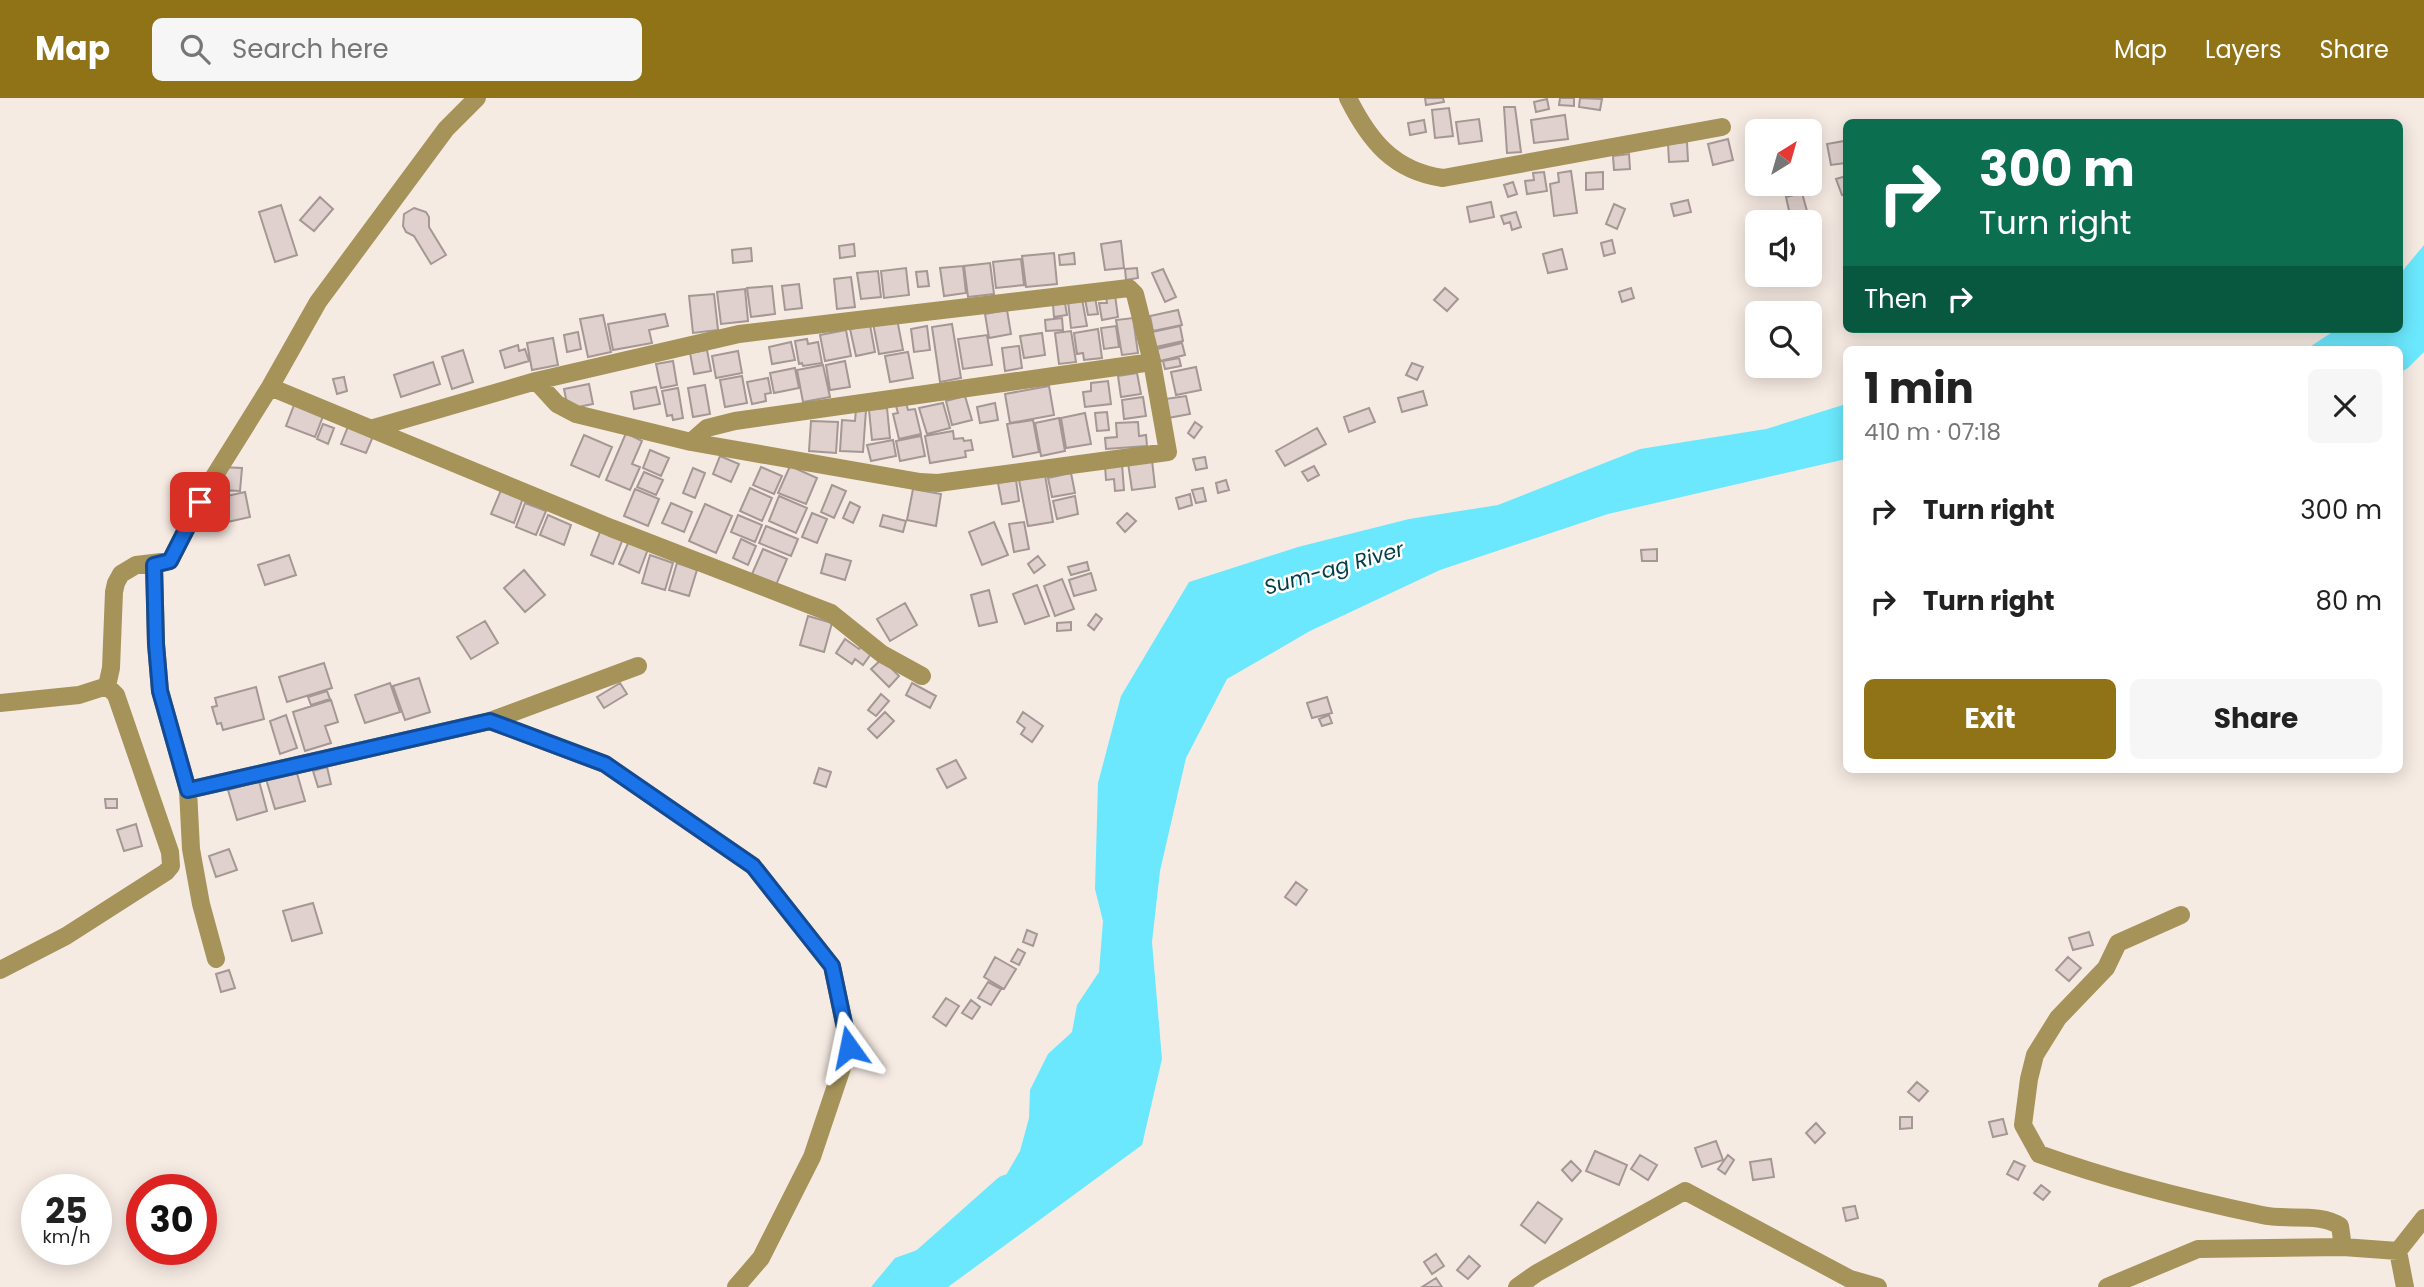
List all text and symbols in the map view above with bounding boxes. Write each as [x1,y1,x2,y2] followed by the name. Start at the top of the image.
[152,18,642,81] search box
[35,25,110,72] text: Map
[176,30,214,68] icon: search
[232,31,389,67] text: Search here
[2114,33,2167,66] text: Map
[2205,33,2281,66] text: Layers
[2319,33,2389,66] text: Share
[1745,119,1822,196] north arrow
[1745,119,1822,378] map controls
[1979,135,2135,203] text: 300 m
[1864,147,1955,238] icon: right
[1979,200,2131,245] text: Turn right
[1745,210,1822,287] button: sound
[1941,280,1979,318] icon: right
[1864,281,1927,317] text: Then
[1745,301,1822,378] button: search
[1864,359,1974,418] text: 1 min
[2308,369,2382,443] button: close
[1864,416,2001,448] text: 410 m · 07:18
[170,472,230,532] pin
[181,483,219,521] icon: arrive
[1864,492,1902,530] icon: right
[1923,492,2055,528] text: Turn right
[2300,492,2382,528] text: 300 m
[1261,534,1408,602] water label: Sum-ag River
[1864,583,1902,621] icon: right
[1923,583,2055,619] text: Turn right
[2316,583,2382,619] text: 80 m
[1864,679,2116,759] button: Exit
[2130,679,2382,759] button: Share
[812,1010,886,1084] position arrow
[126,1174,217,1265] speed limit sign: 30
[45,1186,88,1235] text: 25
[43,1224,90,1249] text: km/h

